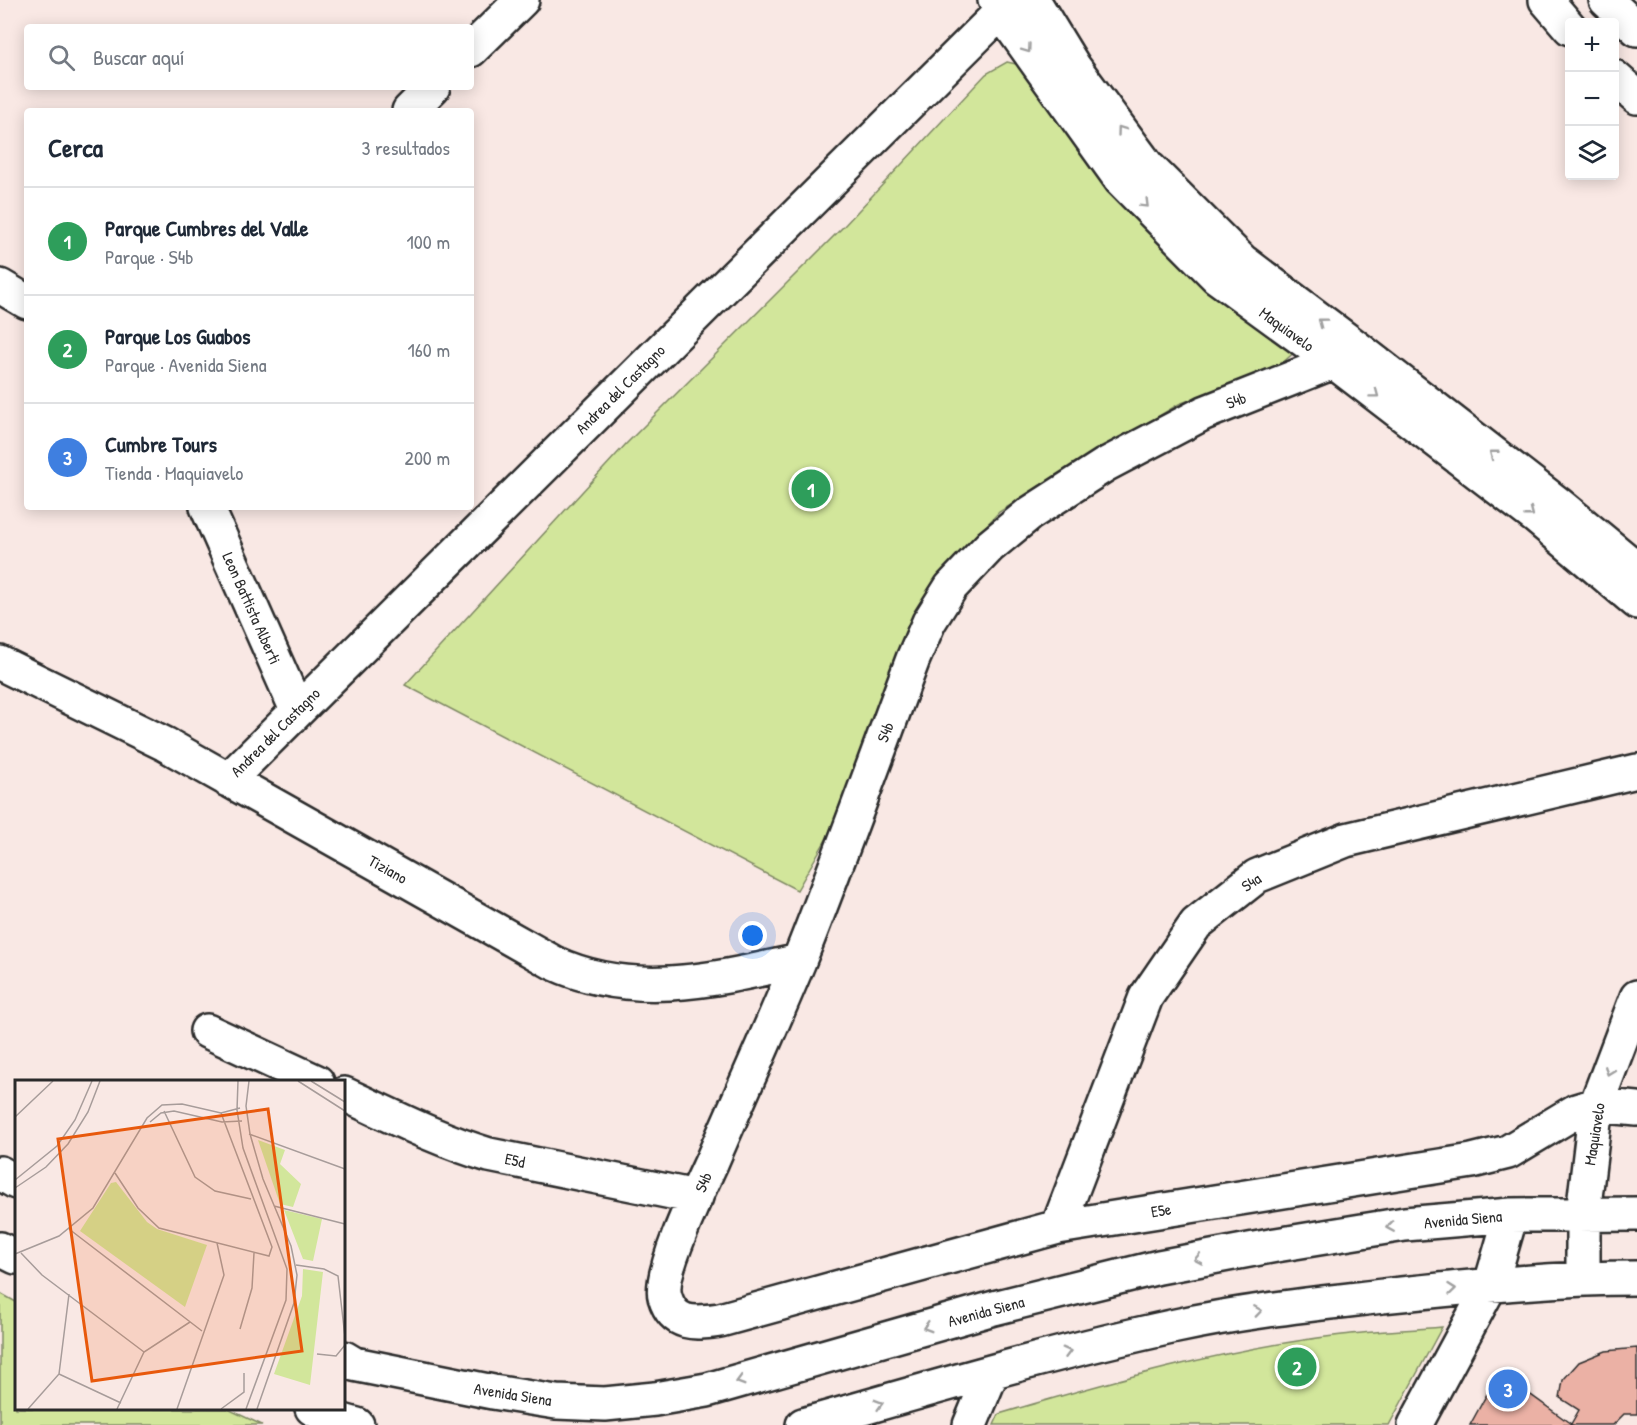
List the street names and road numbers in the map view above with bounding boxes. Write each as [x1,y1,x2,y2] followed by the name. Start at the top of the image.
[1255,302,1319,357] street label: Maquiavelo
[570,339,670,439] street label: Andrea del Castagno
[1223,386,1249,414] street label: S4b
[217,548,287,668] street label: Leon Battista Alberti
[225,682,325,782] street label: Andrea del Castagno
[871,719,899,745] street label: S4b
[365,849,412,889] street label: Tiziano
[1237,867,1265,897] street label: S4a
[1578,1101,1610,1167] street label: Maquiavelo
[503,1147,527,1173] street label: E5d
[689,1169,717,1195] street label: S4b
[1149,1197,1173,1222] street label: E5e
[1423,1205,1503,1233] street label: Avenida Siena
[945,1290,1027,1332] street label: Avenida Siena
[473,1377,553,1411] street label: Avenida Siena

